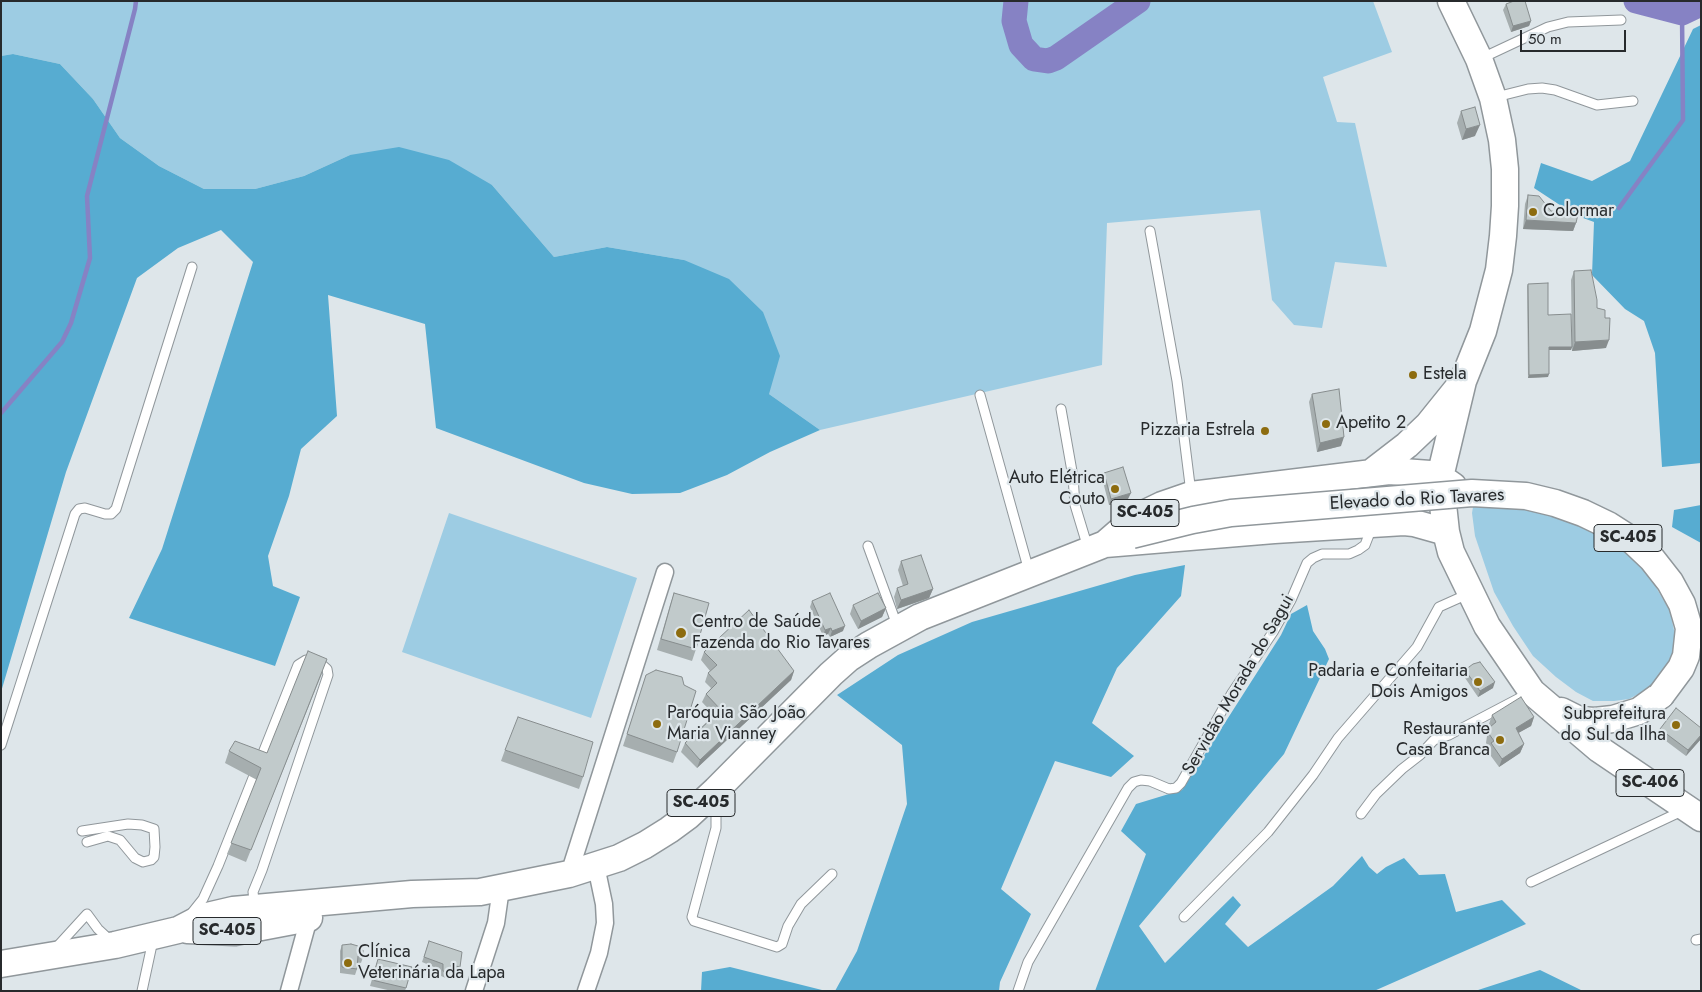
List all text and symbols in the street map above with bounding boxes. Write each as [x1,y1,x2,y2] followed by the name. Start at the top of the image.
[1522,20,1628,52] scale bar
[1528,28,1562,50] text: 50 m
[1543,201,1614,223] place label: Colormar
[1527,206,1539,218] marker: Colormar
[1423,364,1467,386] place label: Estela
[1407,369,1419,381] marker: Estela
[1336,413,1406,435] place label: Apetito 2
[1320,418,1332,430] marker: Apetito 2
[1140,420,1255,442] place label: Pizzaria Estrela
[1259,425,1271,437] marker: Pizzaria Estrela
[1009,468,1105,510] place label: Auto Elétrica Couto
[1109,483,1121,495] marker: Auto Elétrica Couto
[1329,485,1505,515] street label: Elevado do Rio Tavares
[1111,499,1179,526] road number: SC-405
[1594,524,1662,552] road number: SC-405
[1178,591,1300,779] street label: Servidão Morada do Sagui
[692,612,870,654] place label: Centro de Saúde Fazenda do Rio Tavares
[674,626,688,640] marker: Centro de Saúde Fazenda do Rio Tavares
[1308,661,1468,704] place label: Padaria e Confeitaria Dois Amigos
[1472,676,1484,688] marker: Padaria e Confeitaria Dois Amigos
[667,703,806,746] place label: Paróquia São João Maria Vianney
[1561,704,1666,746] place label: Subprefeitura do Sul da Ilha
[651,718,663,730] marker: Paróquia São João Maria Vianney
[1396,719,1490,762] place label: Restaurante Casa Branca
[1670,719,1682,731] marker: Subprefeitura do Sul da Ilha
[1494,734,1506,746] marker: Restaurante Casa Branca
[1616,770,1684,796] road number: SC-406
[667,790,735,816] road number: SC-405
[193,918,261,944] road number: SC-405
[358,942,505,984] place label: Clínica Veterinária da Lapa
[342,957,354,969] marker: Clínica Veterinária da Lapa

